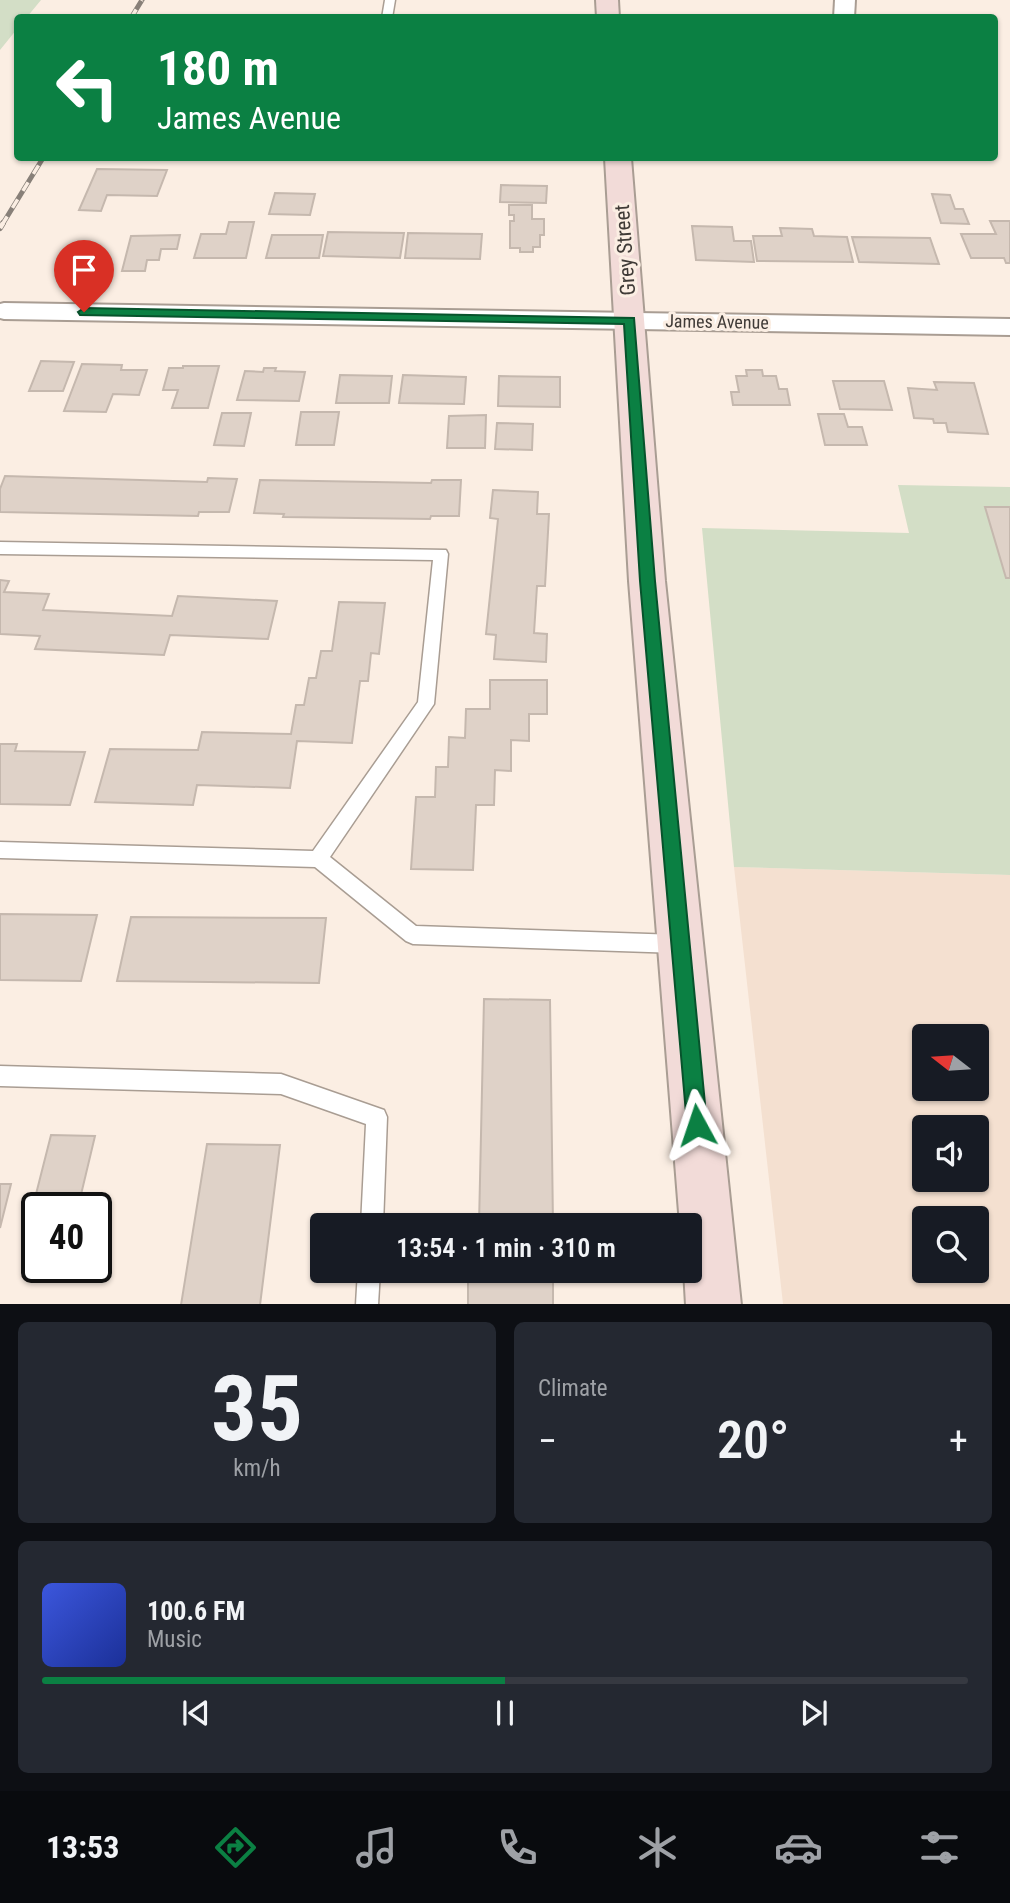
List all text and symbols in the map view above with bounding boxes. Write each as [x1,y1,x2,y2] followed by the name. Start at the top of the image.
[157,40,279,97] text: 180 m
[42,42,133,133] icon: left
[157,99,341,137] text: James Avenue
[610,204,640,296] street label: Grey Street
[54,240,114,312] pin
[65,251,103,289] icon: arrive
[665,310,769,333] street label: James Avenue
[912,1024,989,1101] north arrow
[912,1024,989,1283] map controls
[660,1088,734,1162] position arrow
[912,1115,989,1192] button: sound
[21,1192,112,1283] speed limit sign: 40
[912,1206,989,1283] button: search
[396,1233,616,1263] text: 13:54 · 1 min · 310 m
[211,1356,303,1462] text: 35
[538,1375,608,1402] text: Climate
[717,1410,789,1471] text: 20°
[538,1419,557,1463] text: −
[949,1419,968,1463] text: +
[233,1455,281,1482] text: km/h
[147,1596,245,1626] text: 100.6 FM
[147,1626,202,1653] text: Music
[177,1694,215,1732] icon: previous
[486,1694,524,1732] icon: pause
[795,1694,833,1732] icon: next
[211,1823,260,1872] icon: directions
[352,1823,401,1872] icon: music
[493,1823,542,1872] icon: phone
[633,1823,682,1872] icon: climate
[774,1823,823,1872] icon: car
[915,1823,964,1872] icon: filters
[46,1828,119,1866] text: 13:53

